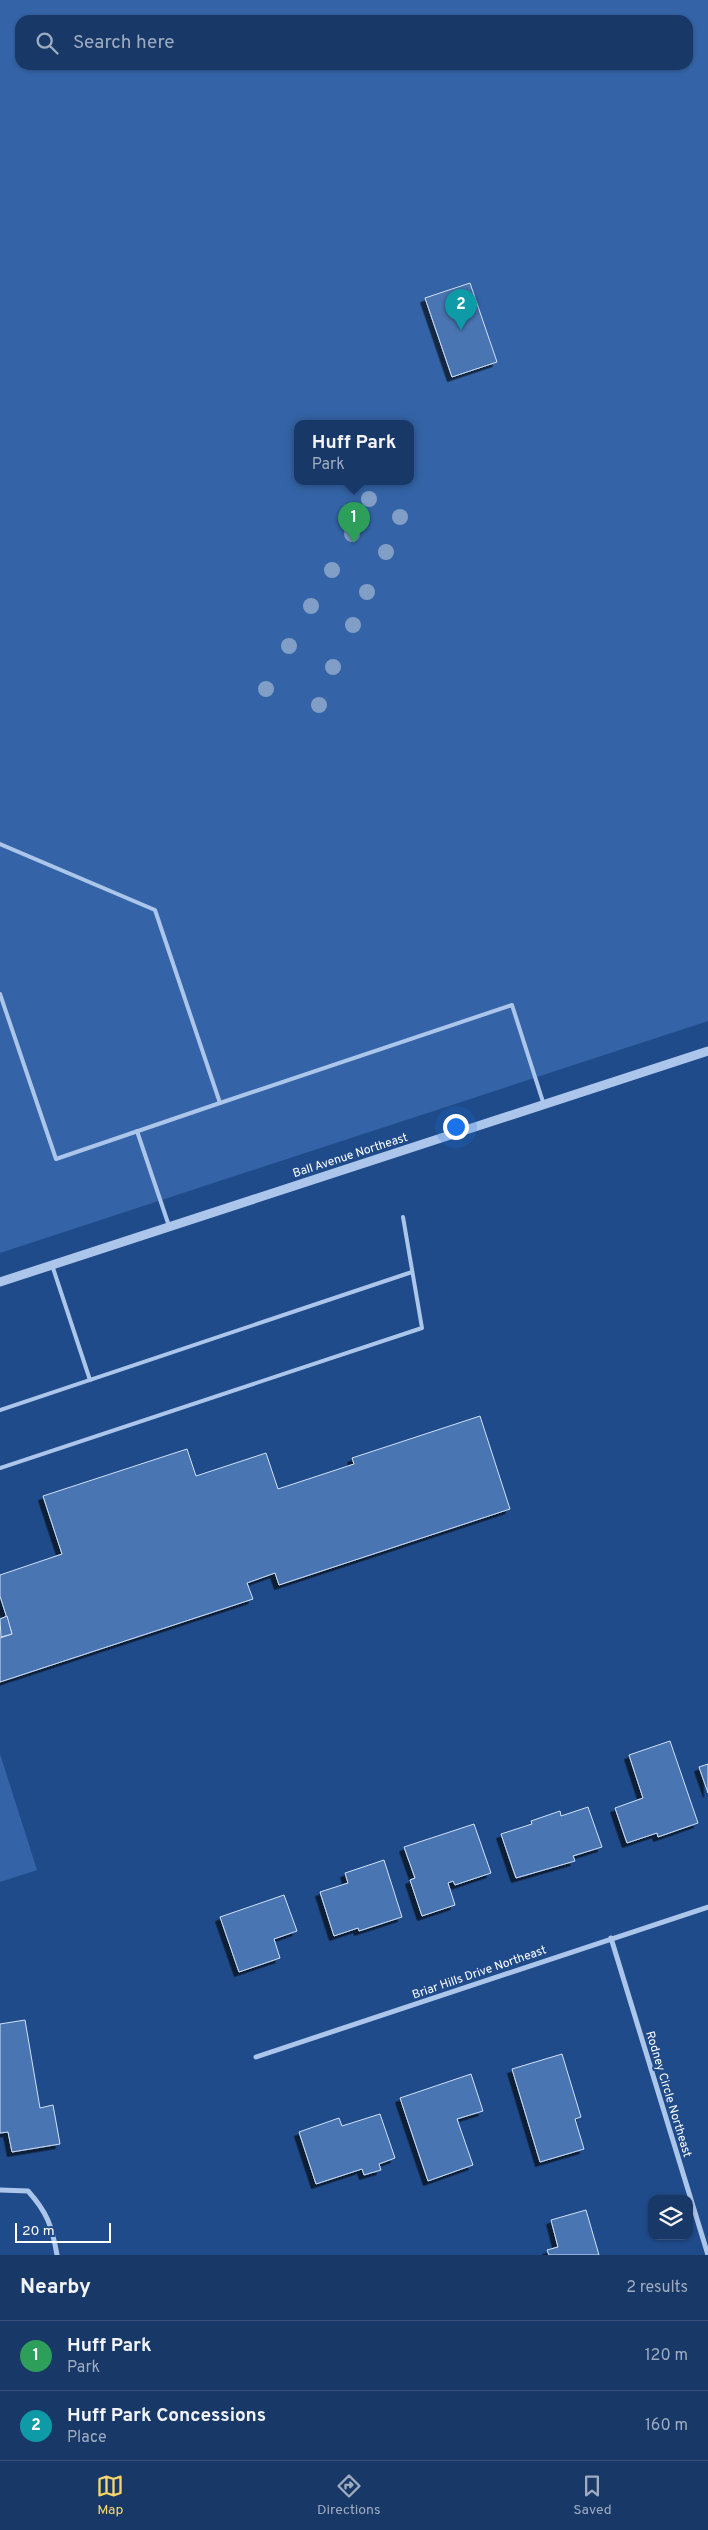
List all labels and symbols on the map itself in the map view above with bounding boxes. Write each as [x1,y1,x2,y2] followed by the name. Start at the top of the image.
[445,289,477,330] pin: 2
[338,502,370,543] pin: 1
[443,1114,469,1140] your location
[291,1130,410,1182] street label: Ball Avenue Northeast
[410,1942,549,2003] street label: Briar Hills Drive Northeast
[641,2029,695,2159] street label: Rodney Circle Northeast
[15,2220,111,2243] scale bar

